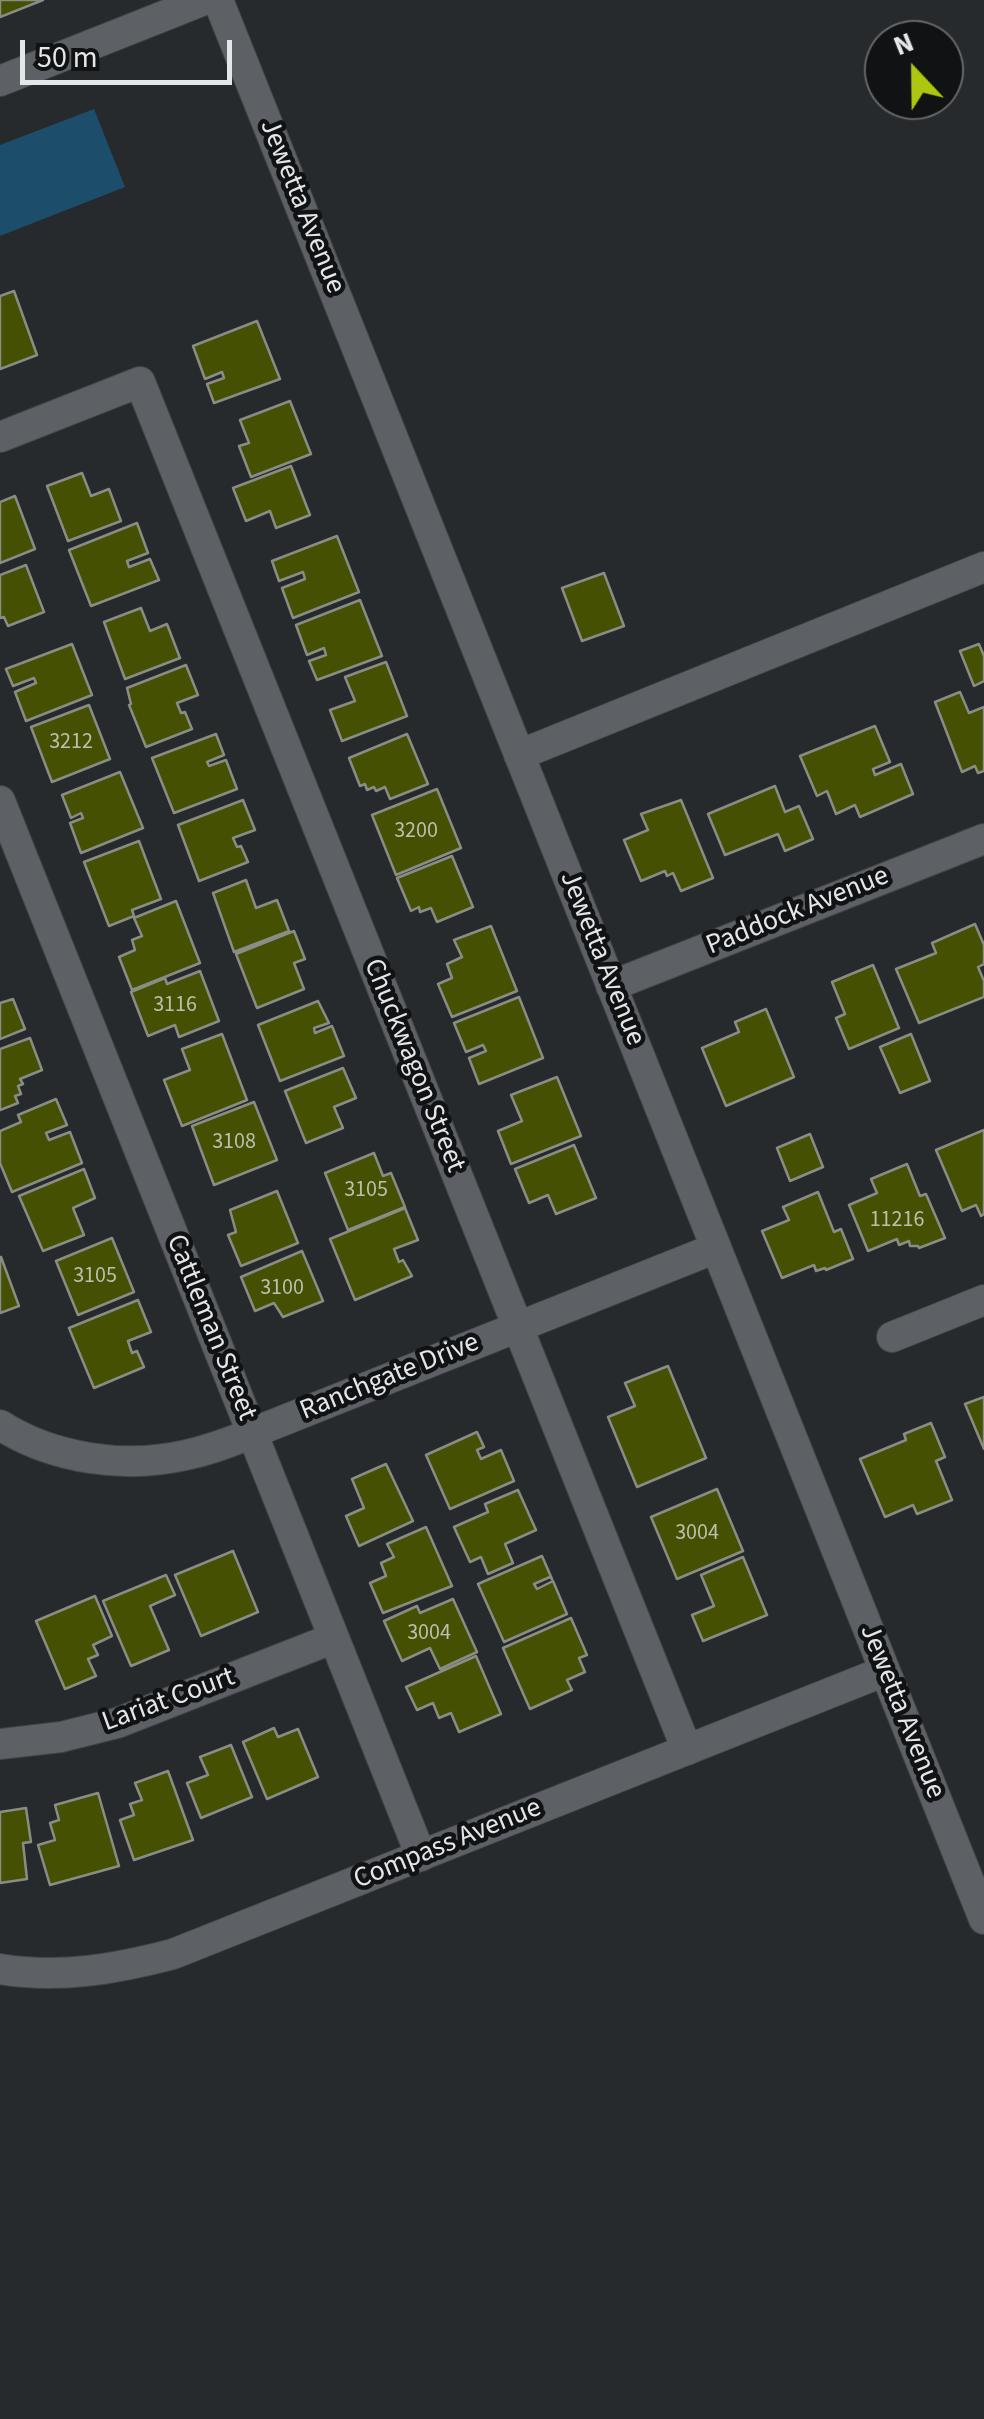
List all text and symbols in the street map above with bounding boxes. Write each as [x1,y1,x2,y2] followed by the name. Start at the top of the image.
[25,20,238,82] scale bar
[864,20,964,120] north arrow
[887,22,920,66] text: N
[37,36,98,79] text: 50 m
[251,115,351,299] street label: Jewetta Avenue
[49,730,93,756] house number: 3212
[394,819,438,845] house number: 3200
[702,860,894,964] street label: Paddock Avenue
[551,867,651,1051] street label: Jewetta Avenue
[355,954,471,1178] street label: Chuckwagon Street
[153,993,197,1019] house number: 3116
[212,1130,256,1156] house number: 3108
[344,1178,388,1204] house number: 3105
[870,1208,924,1234] house number: 11216
[157,1230,263,1426] street label: Cattleman Street
[73,1264,117,1290] house number: 3105
[260,1276,304,1302] house number: 3100
[296,1327,484,1429] street label: Ranchgate Drive
[675,1521,719,1547] house number: 3004
[851,1620,951,1804] street label: Jewetta Avenue
[407,1621,451,1647] house number: 3004
[98,1661,240,1741] street label: Lariat Court
[349,1792,547,1898] street label: Compass Avenue

